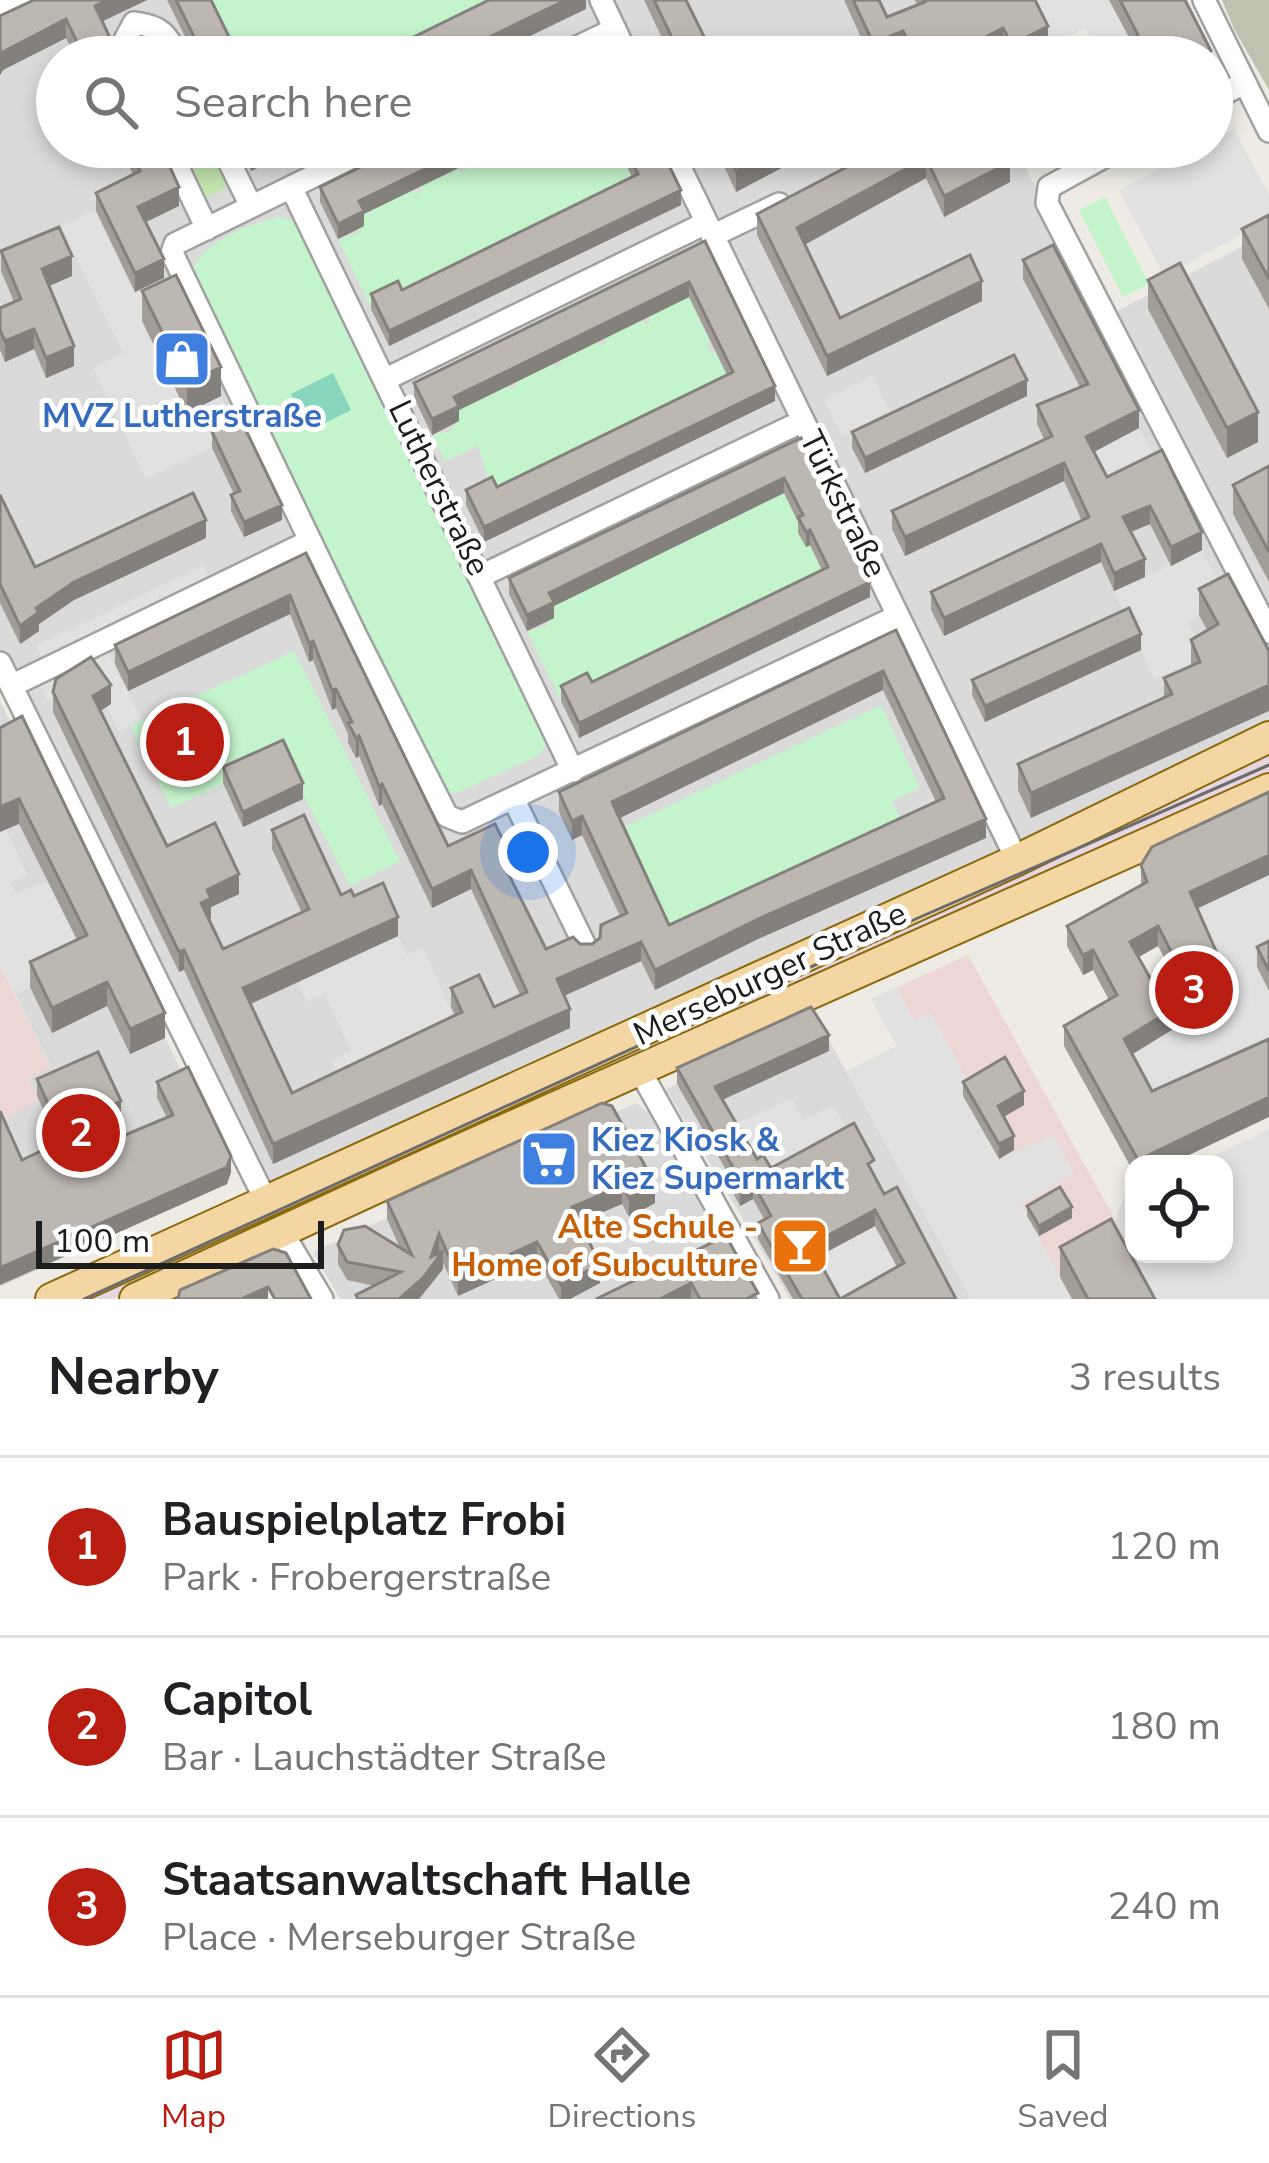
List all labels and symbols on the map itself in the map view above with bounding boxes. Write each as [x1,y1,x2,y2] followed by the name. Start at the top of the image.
[151,328,213,390] shop icon: MVZ Lutherstraße
[377,393,501,583] street label: Lutherstraße
[42,394,322,439] place label: MVZ Lutherstraße
[788,423,898,585] street label: Türkstraße
[146,697,224,787] pin: 1
[498,822,558,882] your location
[626,891,914,1057] street label: Merseburger Straße
[1155,945,1233,1035] pin: 3
[42,1088,120,1178] pin: 2
[591,1118,844,1201] place label: Kiez Kiosk & Kiez Supermarkt
[518,1128,580,1190] supermarket icon: Kiez Kiosk & Kiez Supermarkt
[451,1205,758,1288] place label: Alte Schule - Home of Subculture
[36,1215,324,1268] scale bar
[769,1215,831,1277] bar icon: Alte Schule - Home of Subculture

